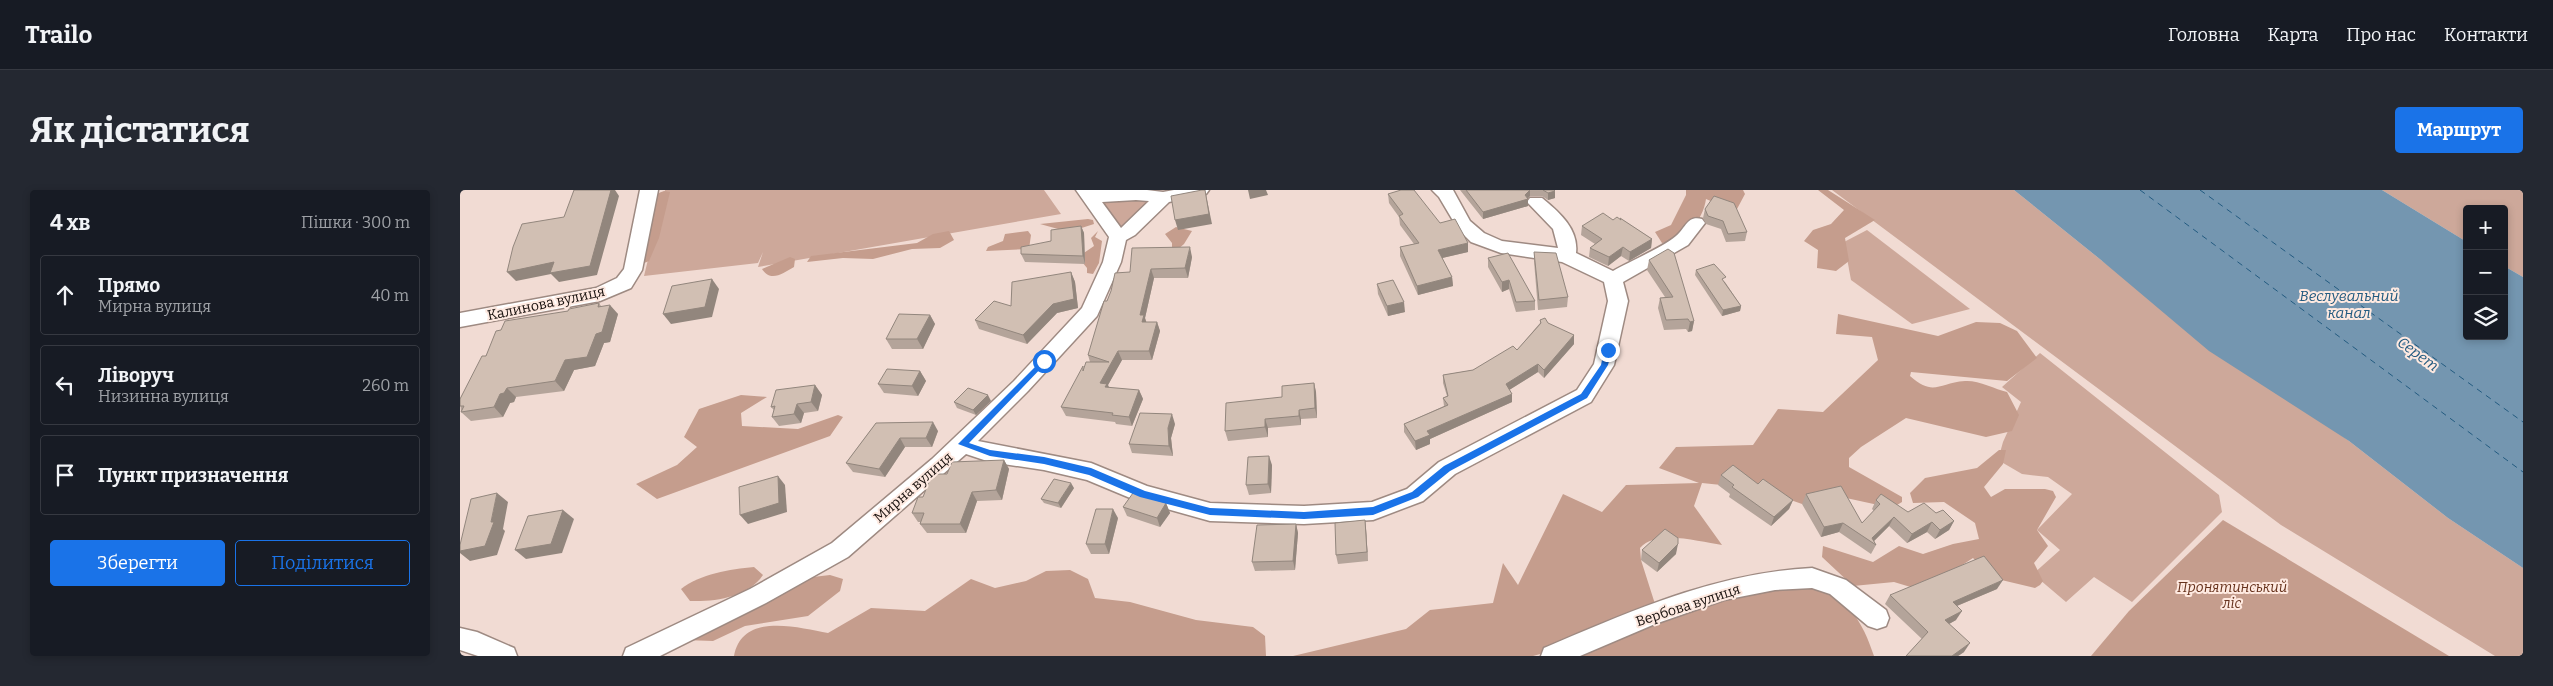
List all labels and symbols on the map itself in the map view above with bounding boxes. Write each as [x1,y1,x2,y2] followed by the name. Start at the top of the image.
[486,283,607,324] street label: Калинова вулиця
[2299,287,2399,322] water label: Веслувальний канал
[2394,333,2442,375] water label: Серет
[1597,339,1620,362] route end
[1033,350,1056,373] route start
[870,448,956,526] street label: Мирна вулиця
[2177,579,2287,612] park label: Пронятинський ліс
[1634,581,1743,630] street label: Вербова вулиця

